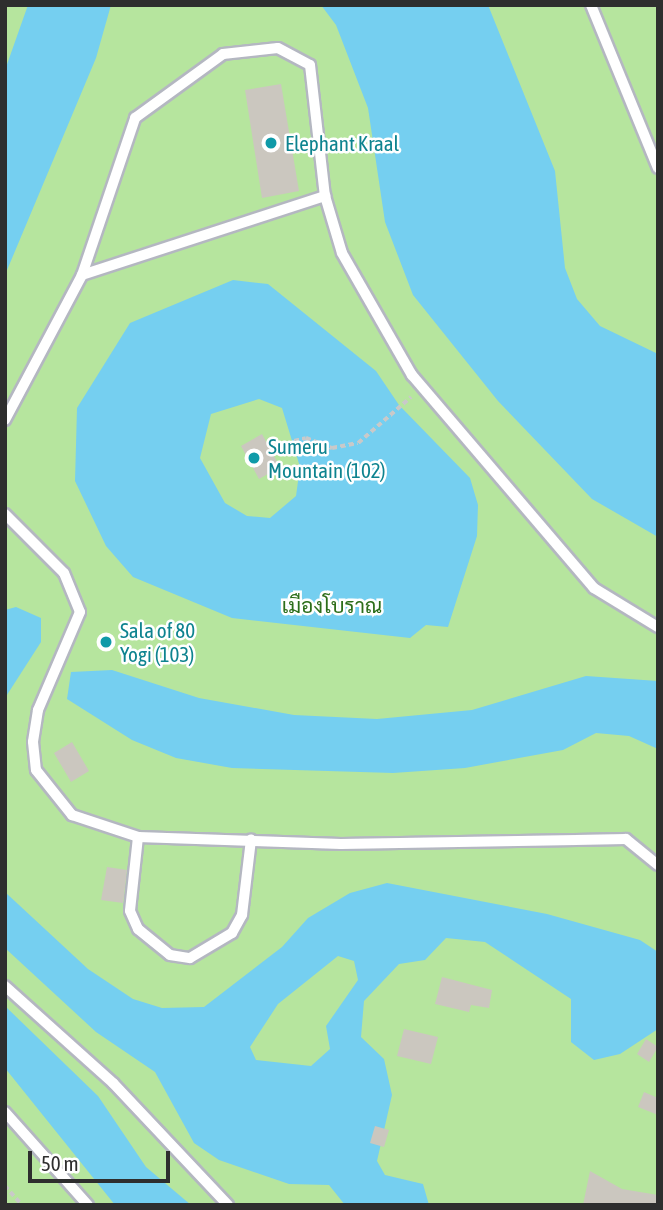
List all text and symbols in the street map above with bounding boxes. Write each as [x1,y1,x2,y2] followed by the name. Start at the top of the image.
[285,130,399,156] place label: Elephant Kraal
[263,135,279,151] marker: Elephant Kraal
[268,433,386,483] place label: Sumeru Mountain (102)
[246,450,262,466] marker: Sumeru Mountain (102)
[282,592,382,618] park label: เมืองโบราณ
[120,617,195,667] place label: Sala of 80 Yogi (103)
[98,634,114,650] marker: Sala of 80 Yogi (103)
[32,1136,173,1180] scale bar
[41,1151,79,1175] text: 50 m

